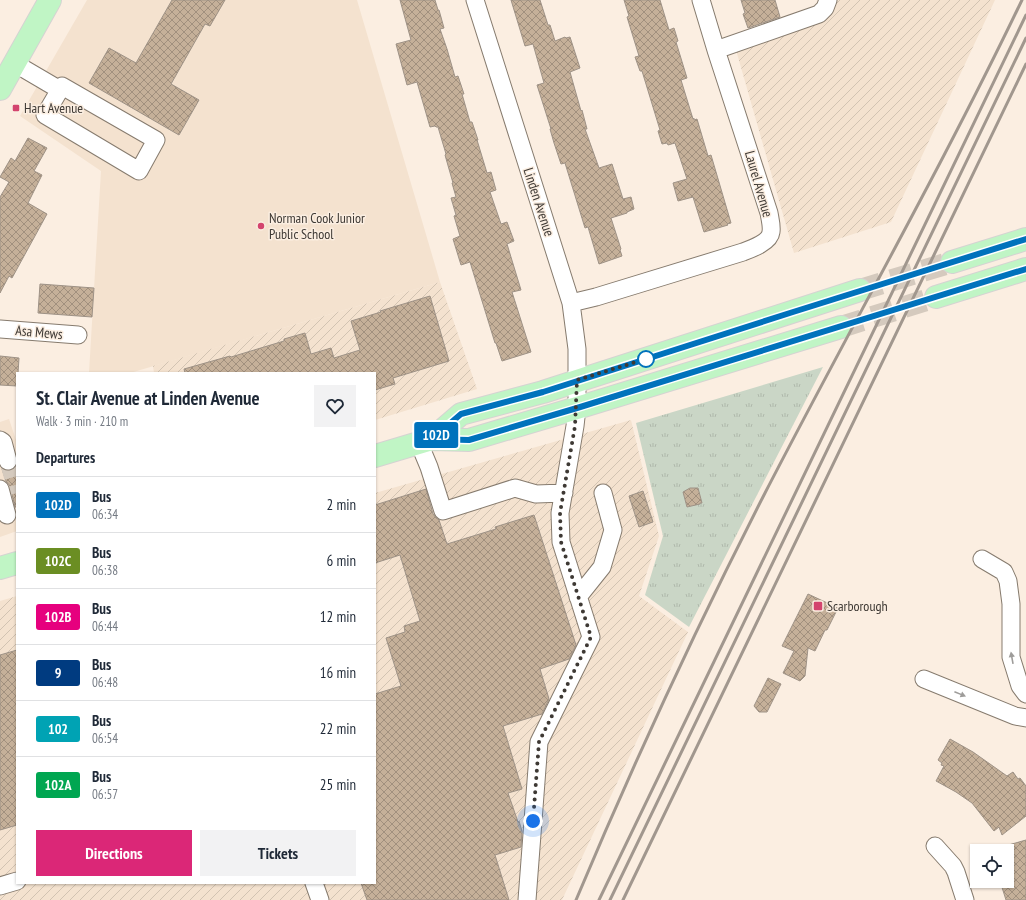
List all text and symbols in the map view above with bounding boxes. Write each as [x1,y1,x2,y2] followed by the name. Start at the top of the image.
[24,99,83,117] place label: Hart Avenue
[11,103,21,113] marker: Hart Avenue
[741,149,777,219] street label: Laurel Avenue
[519,165,559,239] street label: Linden Avenue
[269,209,365,243] place label: Norman Cook Junior Public School
[256,221,266,231] marker: Norman Cook Junior Public School
[15,321,64,343] street label: Asa Mews
[637,350,655,368] unlabelled marker
[314,385,356,427] button: heart
[36,386,260,410] text: St. Clair Avenue at Linden Avenue
[36,413,128,430] text: Walk · 3 min · 210 m
[408,422,464,448] line badge: 102D
[422,426,450,444] text: 102D
[36,448,95,467] text: Departures
[92,487,111,506] text: Bus
[326,495,356,514] text: 2 min
[44,496,72,514] text: 102D
[92,506,118,523] text: 06:34
[92,543,111,562] text: Bus
[326,551,356,570] text: 6 min
[45,552,71,570] text: 102C
[92,562,118,579] text: 06:38
[827,597,888,615] place label: Scarborough
[92,599,111,618] text: Bus
[812,600,824,612] marker: Scarborough
[320,607,356,626] text: 12 min
[45,608,71,626] text: 102B
[92,618,118,635] text: 06:44
[1009,652,1015,664] one-way arrow
[92,655,111,674] text: Bus
[320,663,356,682] text: 16 min
[55,664,61,682] text: 9
[92,674,118,691] text: 06:48
[955,691,967,697] one-way arrow
[92,711,111,730] text: Bus
[320,719,356,738] text: 22 min
[48,720,68,738] text: 102
[92,730,118,747] text: 06:54
[92,767,111,786] text: Bus
[320,775,356,794] text: 25 min
[44,776,72,794] text: 102A
[92,786,118,803] text: 06:57
[523,811,543,831] your location
[36,830,192,876] button: Directions
[200,830,356,876] button: Tickets
[970,844,1014,888] map controls
[970,844,1014,888] button: locate

